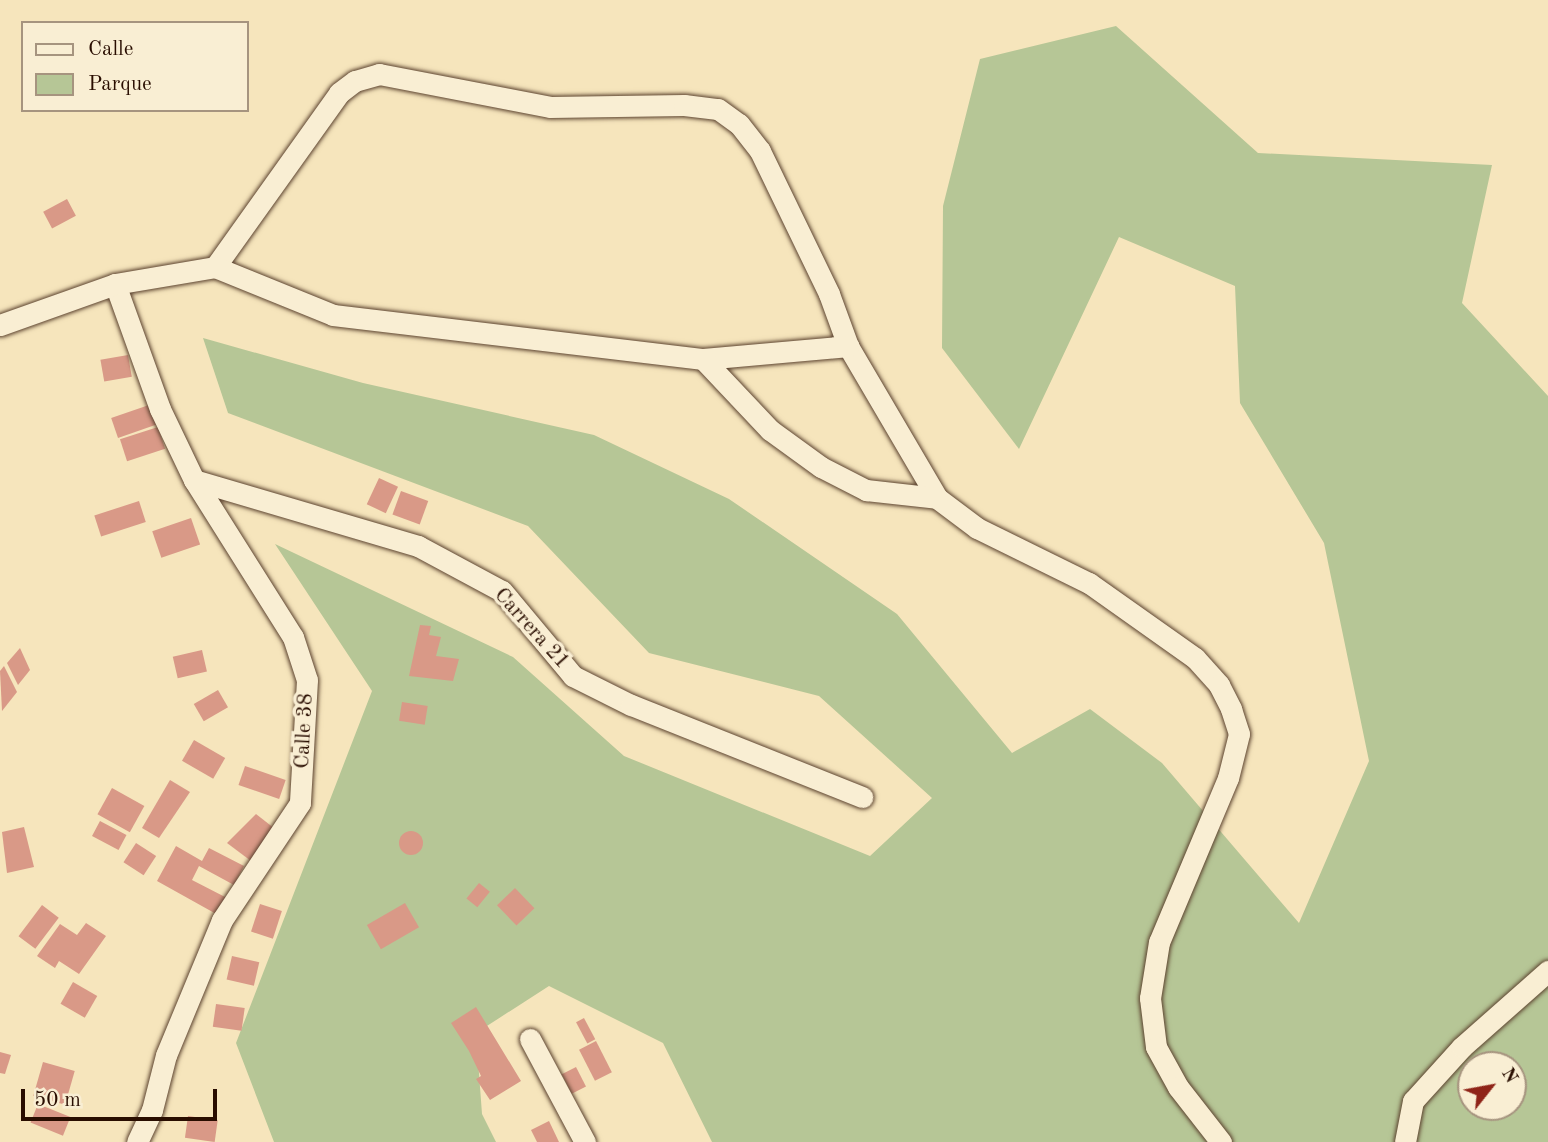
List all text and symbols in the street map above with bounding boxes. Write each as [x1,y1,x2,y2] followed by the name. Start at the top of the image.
[21,21,248,112] legend
[88,39,133,60] text: Calle
[88,74,152,95] text: Parque
[488,583,574,675] street label: Carrera 21
[290,693,320,769] street label: Calle 38
[1457,1051,1527,1121] north arrow
[1497,1065,1521,1087] text: N
[24,1076,220,1120] scale bar
[34,1090,81,1111] text: 50 m

